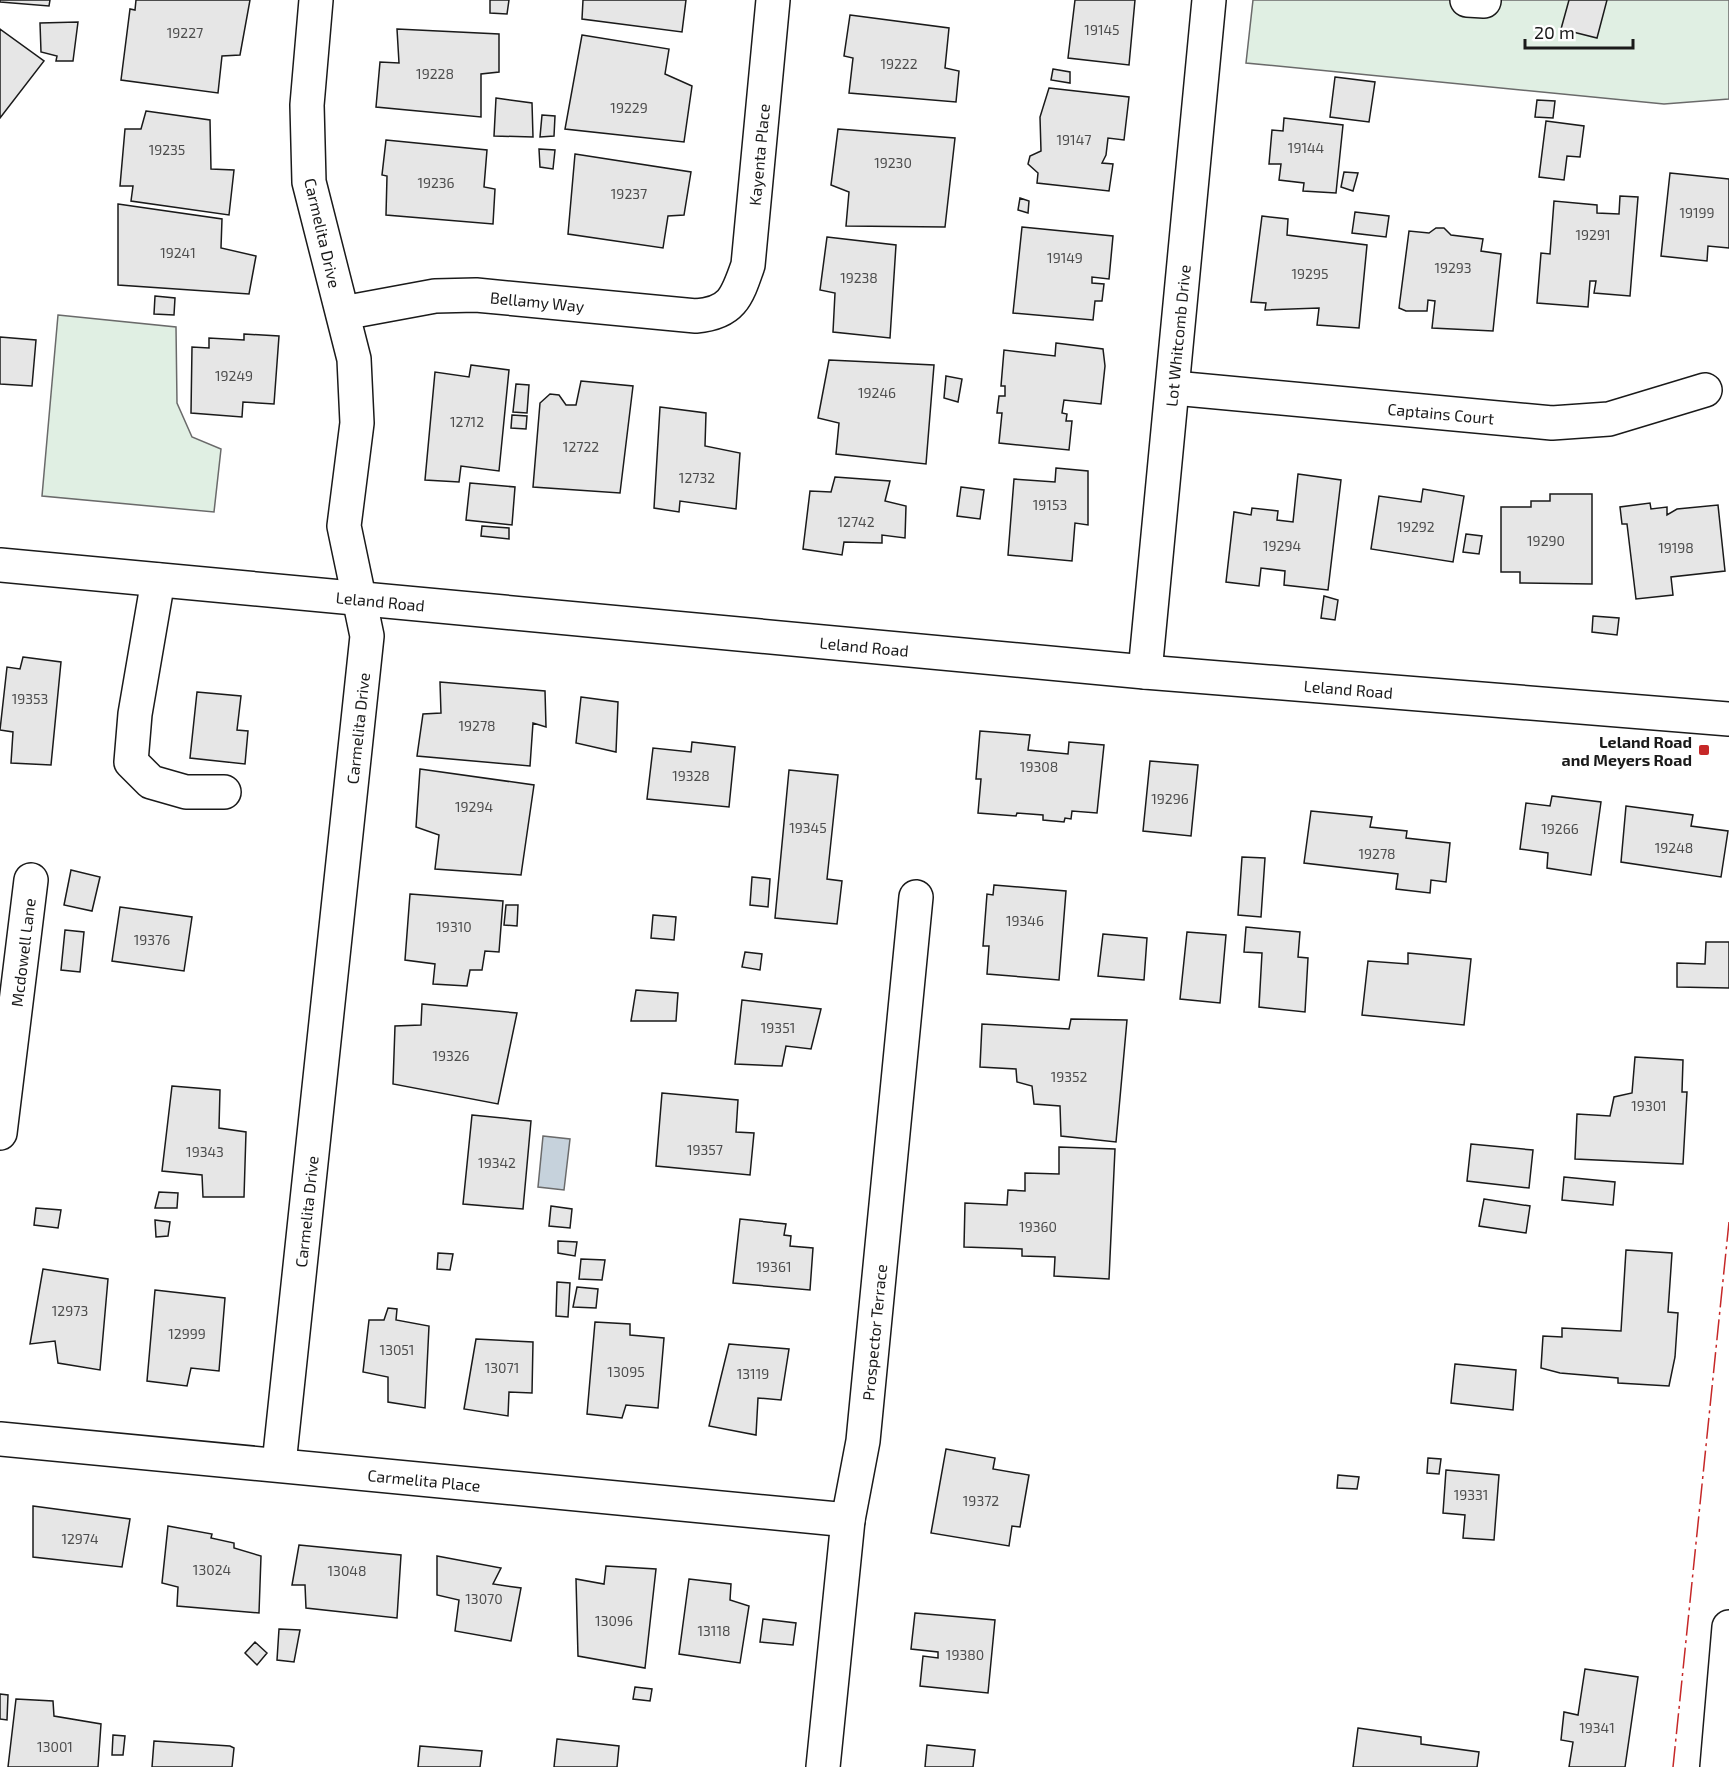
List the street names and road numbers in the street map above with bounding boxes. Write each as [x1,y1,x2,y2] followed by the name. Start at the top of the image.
[744,103,773,206] street label: Kayenta Place
[301,176,345,290] street label: Carmelita Drive
[1161,264,1193,408] street label: Lot Whitcomb Drive
[489,287,586,315] street label: Bellamy Way
[1387,398,1495,427] street label: Captains Court
[335,587,426,614] street label: Leland Road
[819,632,910,659] street label: Leland Road
[342,671,373,785] street label: Carmelita Drive
[1303,675,1394,701] street label: Leland Road
[6,897,38,1008] street label: Mcdowell Lane
[290,1155,321,1268] street label: Carmelita Drive
[857,1263,890,1401] street label: Prospector Terrace
[367,1465,481,1494] street label: Carmelita Place

